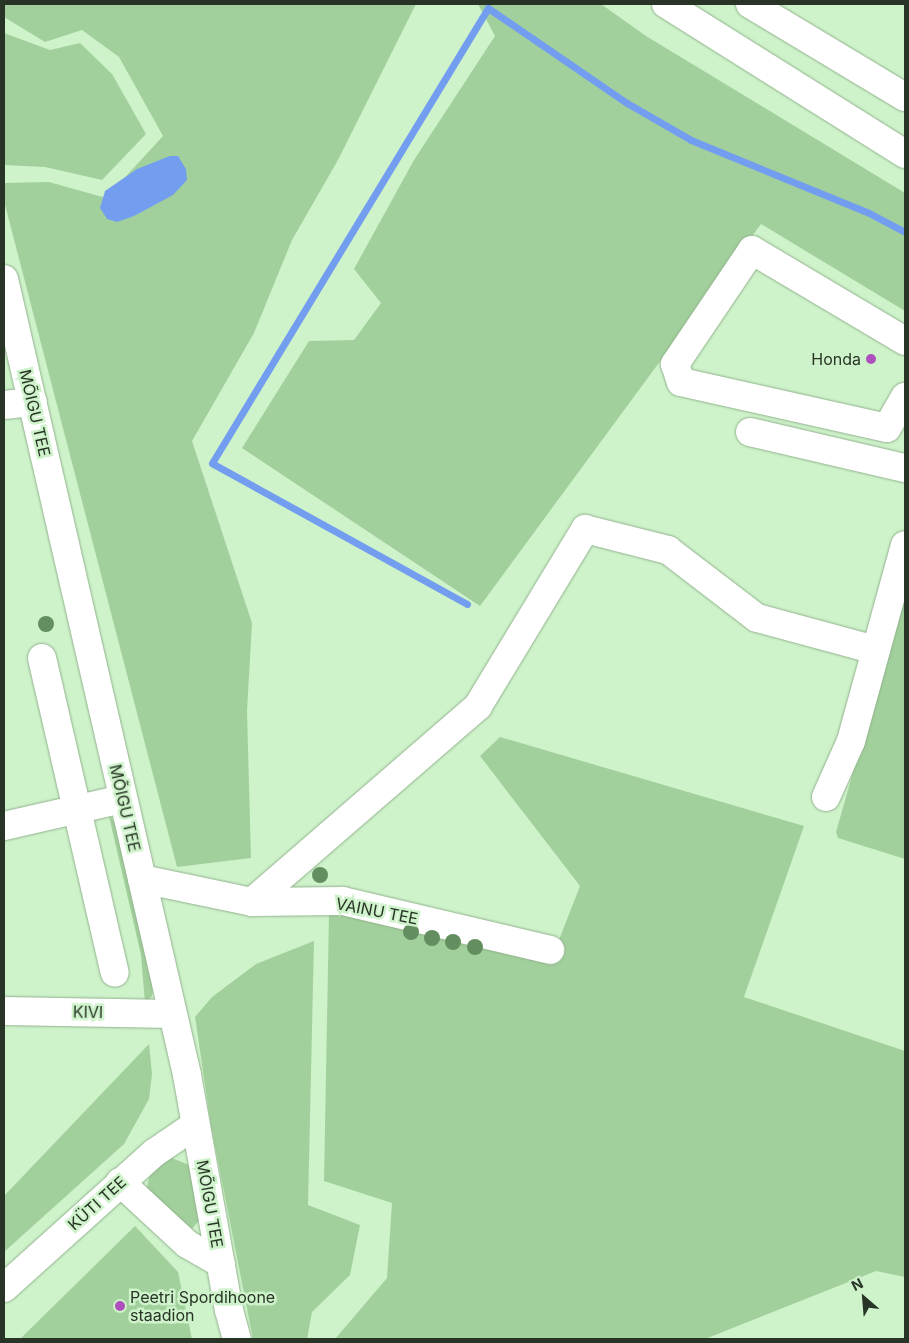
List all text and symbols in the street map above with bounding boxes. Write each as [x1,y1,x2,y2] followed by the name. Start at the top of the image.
[811,349,861,369] place label: Honda
[865,353,877,365] marker: Honda
[16,368,54,458] street label: MÕIGU TEE
[106,763,144,853] street label: MÕIGU TEE
[334,894,420,928] street label: VAINU TEE
[73,1002,103,1022] street label: KIVI
[193,1159,227,1249] street label: MÕIGU TEE
[64,1172,130,1234] street label: KÜTI TEE
[839,1273,889,1323] north arrow
[848,1274,866,1294] text: N
[130,1287,275,1325] place label: Peetri Spordihoone staadion
[114,1300,126,1312] marker: Peetri Spordihoone staadion

